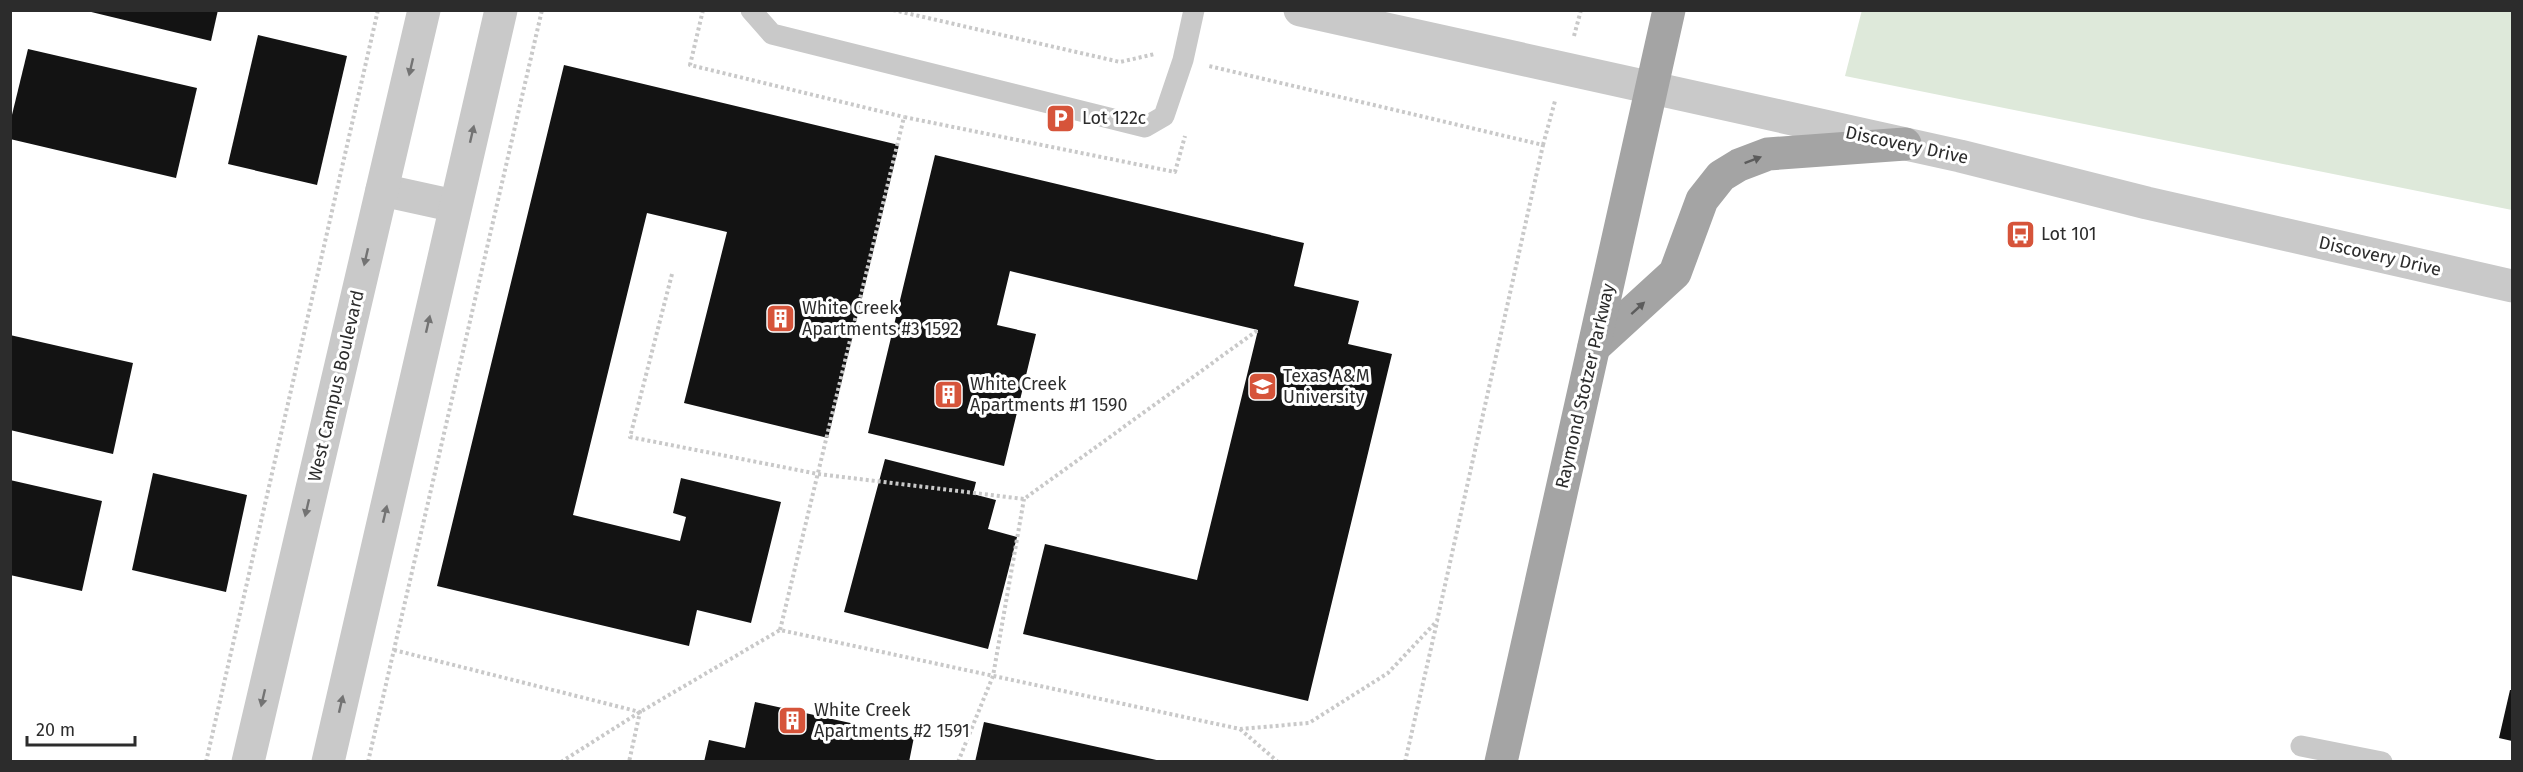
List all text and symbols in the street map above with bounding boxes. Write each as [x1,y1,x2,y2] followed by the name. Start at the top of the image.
[406,58,415,77] one-way arrow
[1045,102,1077,134] parking icon: Lot 122c
[1082,107,1147,129] place label: Lot 122c
[1844,121,1970,169] street label: Discovery Drive
[468,125,477,144] one-way arrow
[1744,155,1762,165] one-way arrow
[2004,218,2036,250] bus stop icon: Lot 101
[2041,223,2096,245] place label: Lot 101
[2317,231,2443,281] street label: Discovery Drive
[361,248,371,267] one-way arrow
[1551,281,1619,491] street label: Raymond Stotzer Parkway
[303,288,369,484] street label: West Campus Boulevard
[802,297,959,340] place label: White Creek Apartments #3 1592
[1630,301,1645,315] one-way arrow
[765,302,797,334] building icon: White Creek Apartments #3 1592
[424,315,434,334] one-way arrow
[1283,365,1370,408] place label: Texas A&M University
[1246,370,1278,402] school or university icon: Texas A&M University
[970,373,1127,416] place label: White Creek Apartments #1 1590
[933,378,965,410] building icon: White Creek Apartments #1 1590
[302,499,312,518] one-way arrow
[380,505,390,524] one-way arrow
[257,689,267,707] one-way arrow
[337,695,346,714] one-way arrow
[814,699,970,742] place label: White Creek Apartments #2 1591
[777,704,809,736] building icon: White Creek Apartments #2 1591
[27,709,135,747] scale bar
[36,719,75,741] text: 20 m

